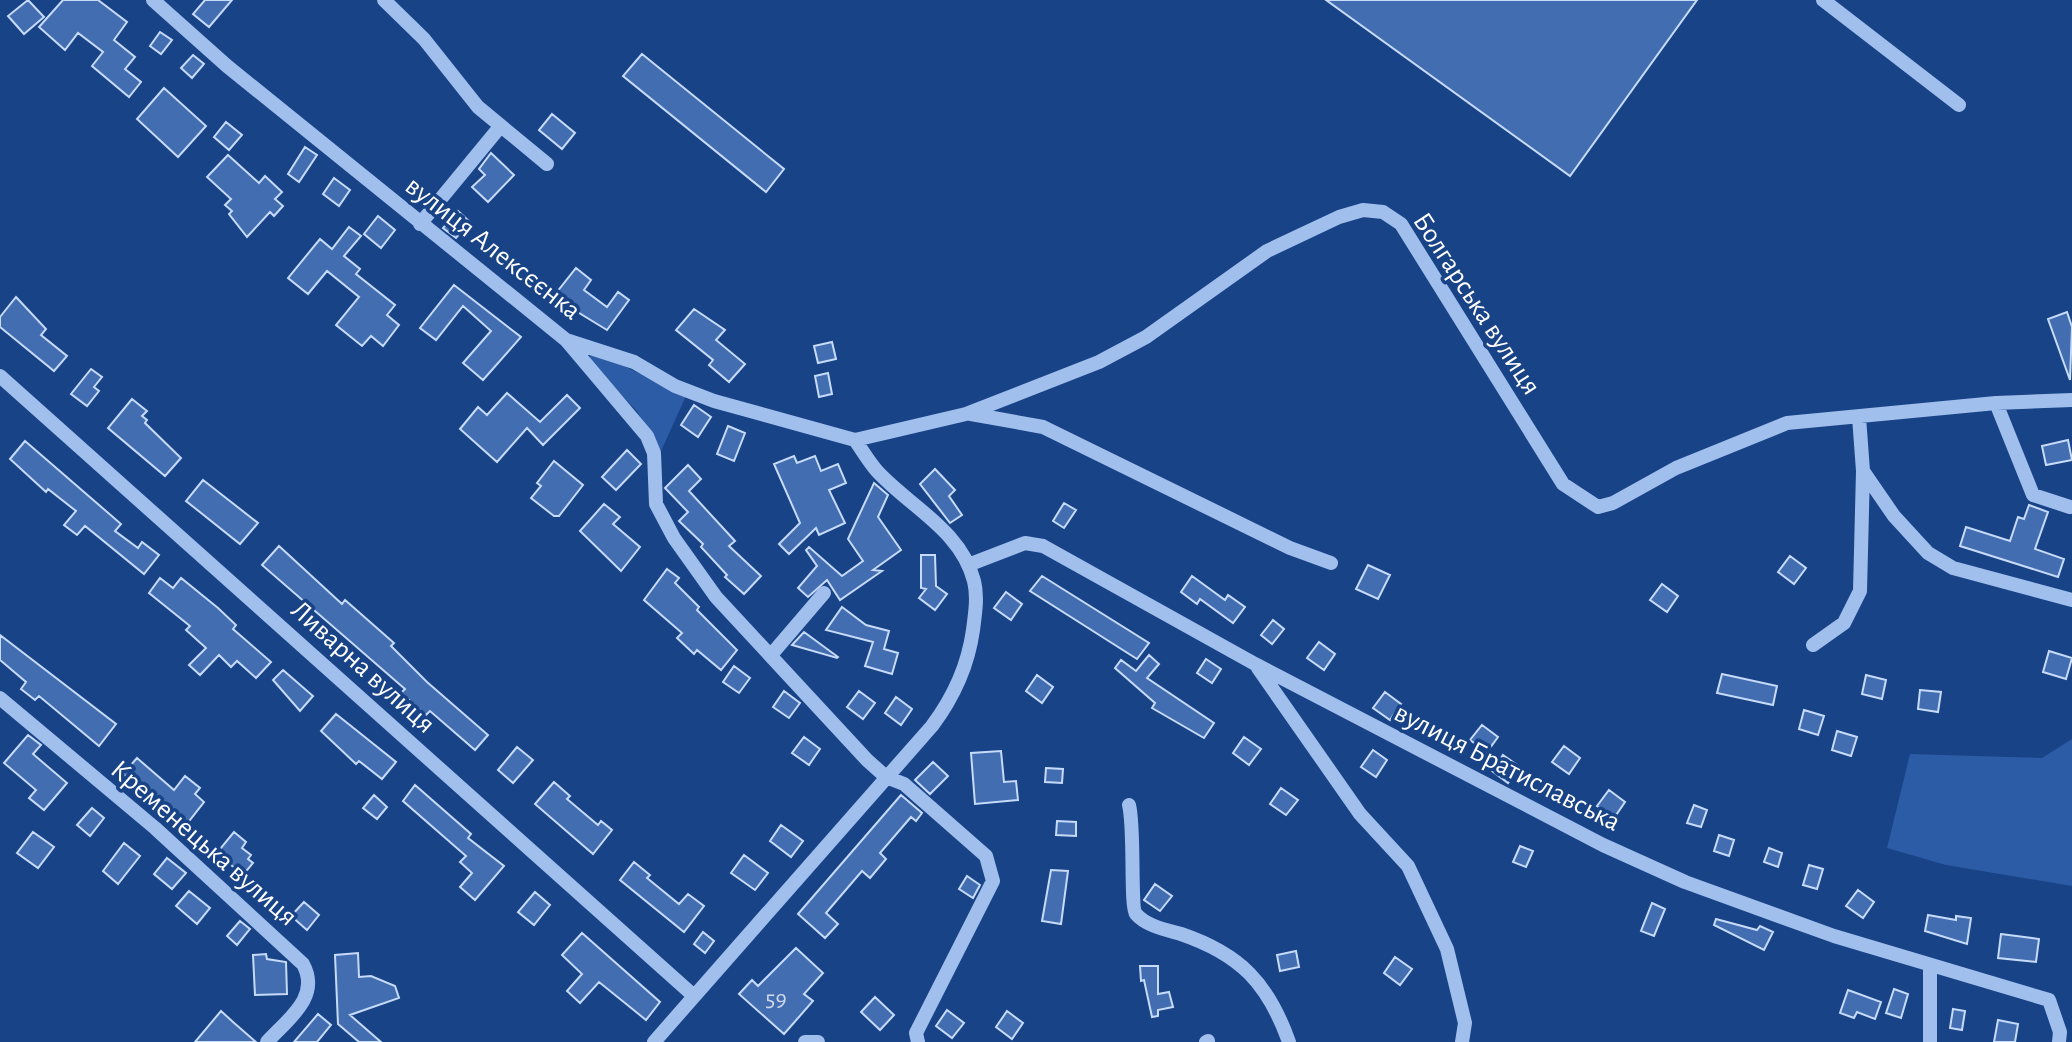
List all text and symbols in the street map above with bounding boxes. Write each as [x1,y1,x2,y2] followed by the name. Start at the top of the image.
[400,172,586,326] street label: вулиця Алексєєнка
[1407,208,1545,400] street label: Болгарська вулиця
[285,596,440,739] street label: Ливарна вулиця
[1390,699,1625,837] street label: вулиця Братиславська
[105,755,302,932] street label: Кременецька вулиця
[765,987,787,1011] house number: 59

